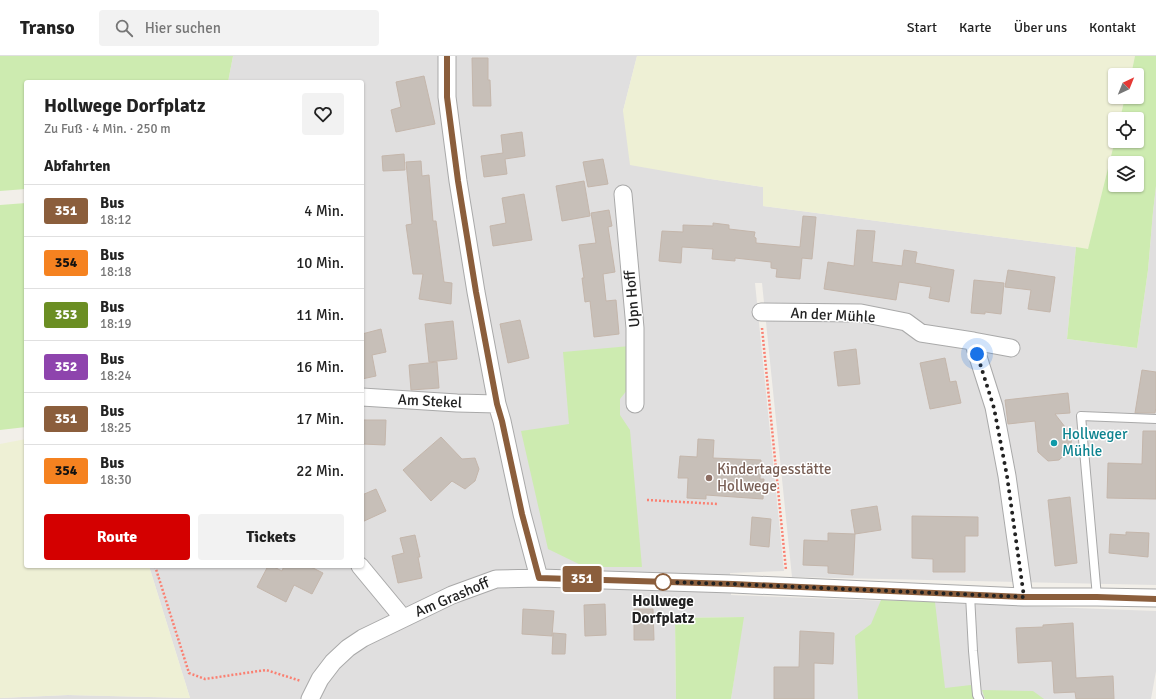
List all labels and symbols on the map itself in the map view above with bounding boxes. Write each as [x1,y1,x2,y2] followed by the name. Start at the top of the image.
[1108,68,1144,104] north arrow
[620,268,643,328] street label: Upn Hoff
[790,304,876,326] street label: An der Mühle
[967,344,987,364] your location
[397,390,463,412] street label: Am Stekel
[1062,425,1128,460] place label: Hollweger Mühle
[1049,438,1059,448] marker: Hollweger Mühle
[717,460,831,495] place label: Kindertagesstätte Hollwege
[704,473,714,483] marker: Kindertagesstätte Hollwege
[559,566,605,592] line badge: 351
[412,573,493,621] street label: Am Grashoff
[654,573,672,591] marker: Hollwege Dorfplatz
[632,592,695,627] place label: Hollwege Dorfplatz

